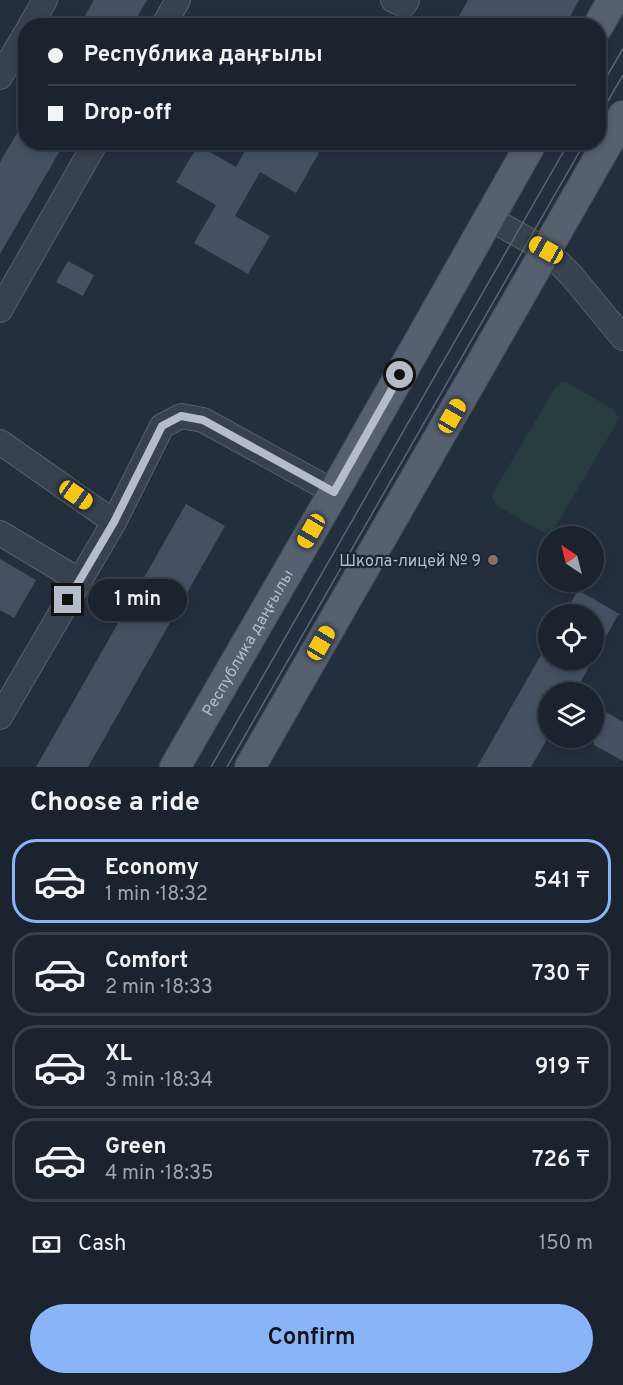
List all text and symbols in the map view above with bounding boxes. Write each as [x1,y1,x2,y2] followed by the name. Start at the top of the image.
[84,42,323,69] text: Республика даңғылы
[84,100,171,127] text: Drop-off
[526,233,566,267] car
[386,361,413,388] route start
[435,396,469,436] car
[56,477,96,513] car
[294,511,328,551] car
[538,526,604,592] north arrow
[538,526,604,748] map controls
[339,552,481,572] place label: Школа-лицей № 9
[486,553,500,567] marker: Школа-лицей № 9
[199,567,299,720] street label: Республика даңғылы
[89,579,188,621] callout: 1 min
[54,586,81,613] route end
[114,587,161,613] text: 1 min
[538,604,604,670] button: locate
[304,623,338,663] car
[538,682,604,748] button: layers
[30,786,200,820] text: Choose a ride
[33,854,87,908] icon: car
[105,855,199,882] text: Economy
[534,868,590,895] text: 541 ₸
[105,882,208,908] text: 1 min · 18:32
[33,947,87,1001] icon: car
[105,948,188,975] text: Comfort
[532,961,590,988] text: 730 ₸
[105,975,213,1001] text: 2 min · 18:33
[33,1040,87,1094] icon: car
[105,1041,132,1068] text: XL
[535,1054,590,1081] text: 919 ₸
[105,1068,213,1094] text: 3 min · 18:34
[33,1133,87,1187] icon: car
[105,1134,167,1161] text: Green
[532,1147,590,1174] text: 726 ₸
[105,1161,213,1187] text: 4 min · 18:35
[30,1228,63,1261] icon: cash
[78,1231,127,1258] text: Cash
[539,1231,593,1257] text: 150 m
[30,1304,593,1373] button: Confirm

